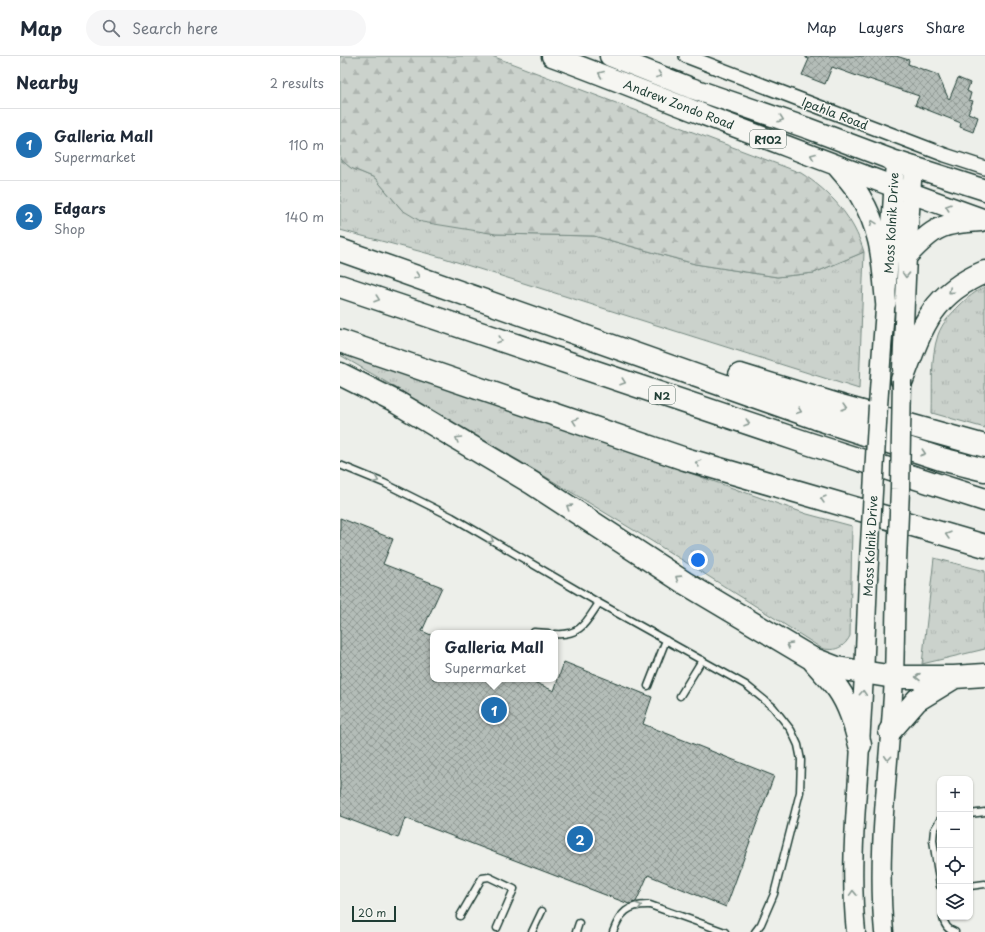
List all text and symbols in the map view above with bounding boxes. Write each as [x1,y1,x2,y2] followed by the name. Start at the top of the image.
[86,10,366,46] search box
[20,14,62,42] text: Map
[132,16,218,39] text: Search here
[100,17,122,39] icon: search
[807,17,837,38] text: Map
[859,17,904,38] text: Layers
[926,17,965,38] text: Share
[16,69,78,95] text: Nearby
[597,70,604,78] one-way arrow
[655,71,662,79] one-way arrow
[270,73,324,92] text: 2 results
[621,75,737,133] street label: Andrew Zondo Road
[799,92,871,134] street label: Ipahla Road
[778,114,785,123] one-way arrow
[54,124,153,147] text: Galleria Mall
[750,130,786,148] road number: R102
[26,135,32,154] text: 1
[289,135,324,154] text: 110 m
[54,147,136,166] text: Supermarket
[810,152,817,161] one-way arrow
[879,172,903,274] street label: Moss Kolnik Drive
[54,196,106,219] text: Edgars
[945,203,952,212] one-way arrow
[24,207,34,226] text: 2
[285,207,324,226] text: 140 m
[54,219,85,238] text: Shop
[869,219,877,226] one-way arrow
[413,271,420,280] one-way arrow
[902,272,910,278] one-way arrow
[949,287,956,294] one-way arrow
[373,294,380,302] one-way arrow
[497,335,504,344] one-way arrow
[620,377,627,385] one-way arrow
[649,386,675,404] road number: N2
[841,402,848,411] one-way arrow
[796,407,803,415] one-way arrow
[571,418,578,426] one-way arrow
[743,418,750,427] one-way arrow
[455,437,462,444] one-way arrow
[919,448,926,456] one-way arrow
[695,459,702,468] one-way arrow
[373,475,380,483] one-way arrow
[819,495,826,504] one-way arrow
[858,495,882,597] street label: Moss Kolnik Drive
[566,504,573,512] one-way arrow
[944,531,951,540] one-way arrow
[487,535,495,542] one-way arrow
[688,550,708,570] your location
[675,576,682,583] one-way arrow
[430,630,558,682] popup
[445,635,543,658] text: Galleria Mall
[786,643,793,650] one-way arrow
[445,658,526,677] text: Supermarket
[915,673,921,681] one-way arrow
[859,690,868,696] one-way arrow
[481,695,507,725] pin: 1
[883,755,892,761] one-way arrow
[937,776,973,920] map controls
[937,776,973,812] button: +
[937,812,973,848] button: −
[567,824,593,854] pin: 2
[937,848,973,884] button: locate
[937,884,973,920] button: layers
[849,890,857,896] one-way arrow
[635,903,642,911] one-way arrow
[352,904,396,923] scale bar
[358,904,386,921] text: 20 m

